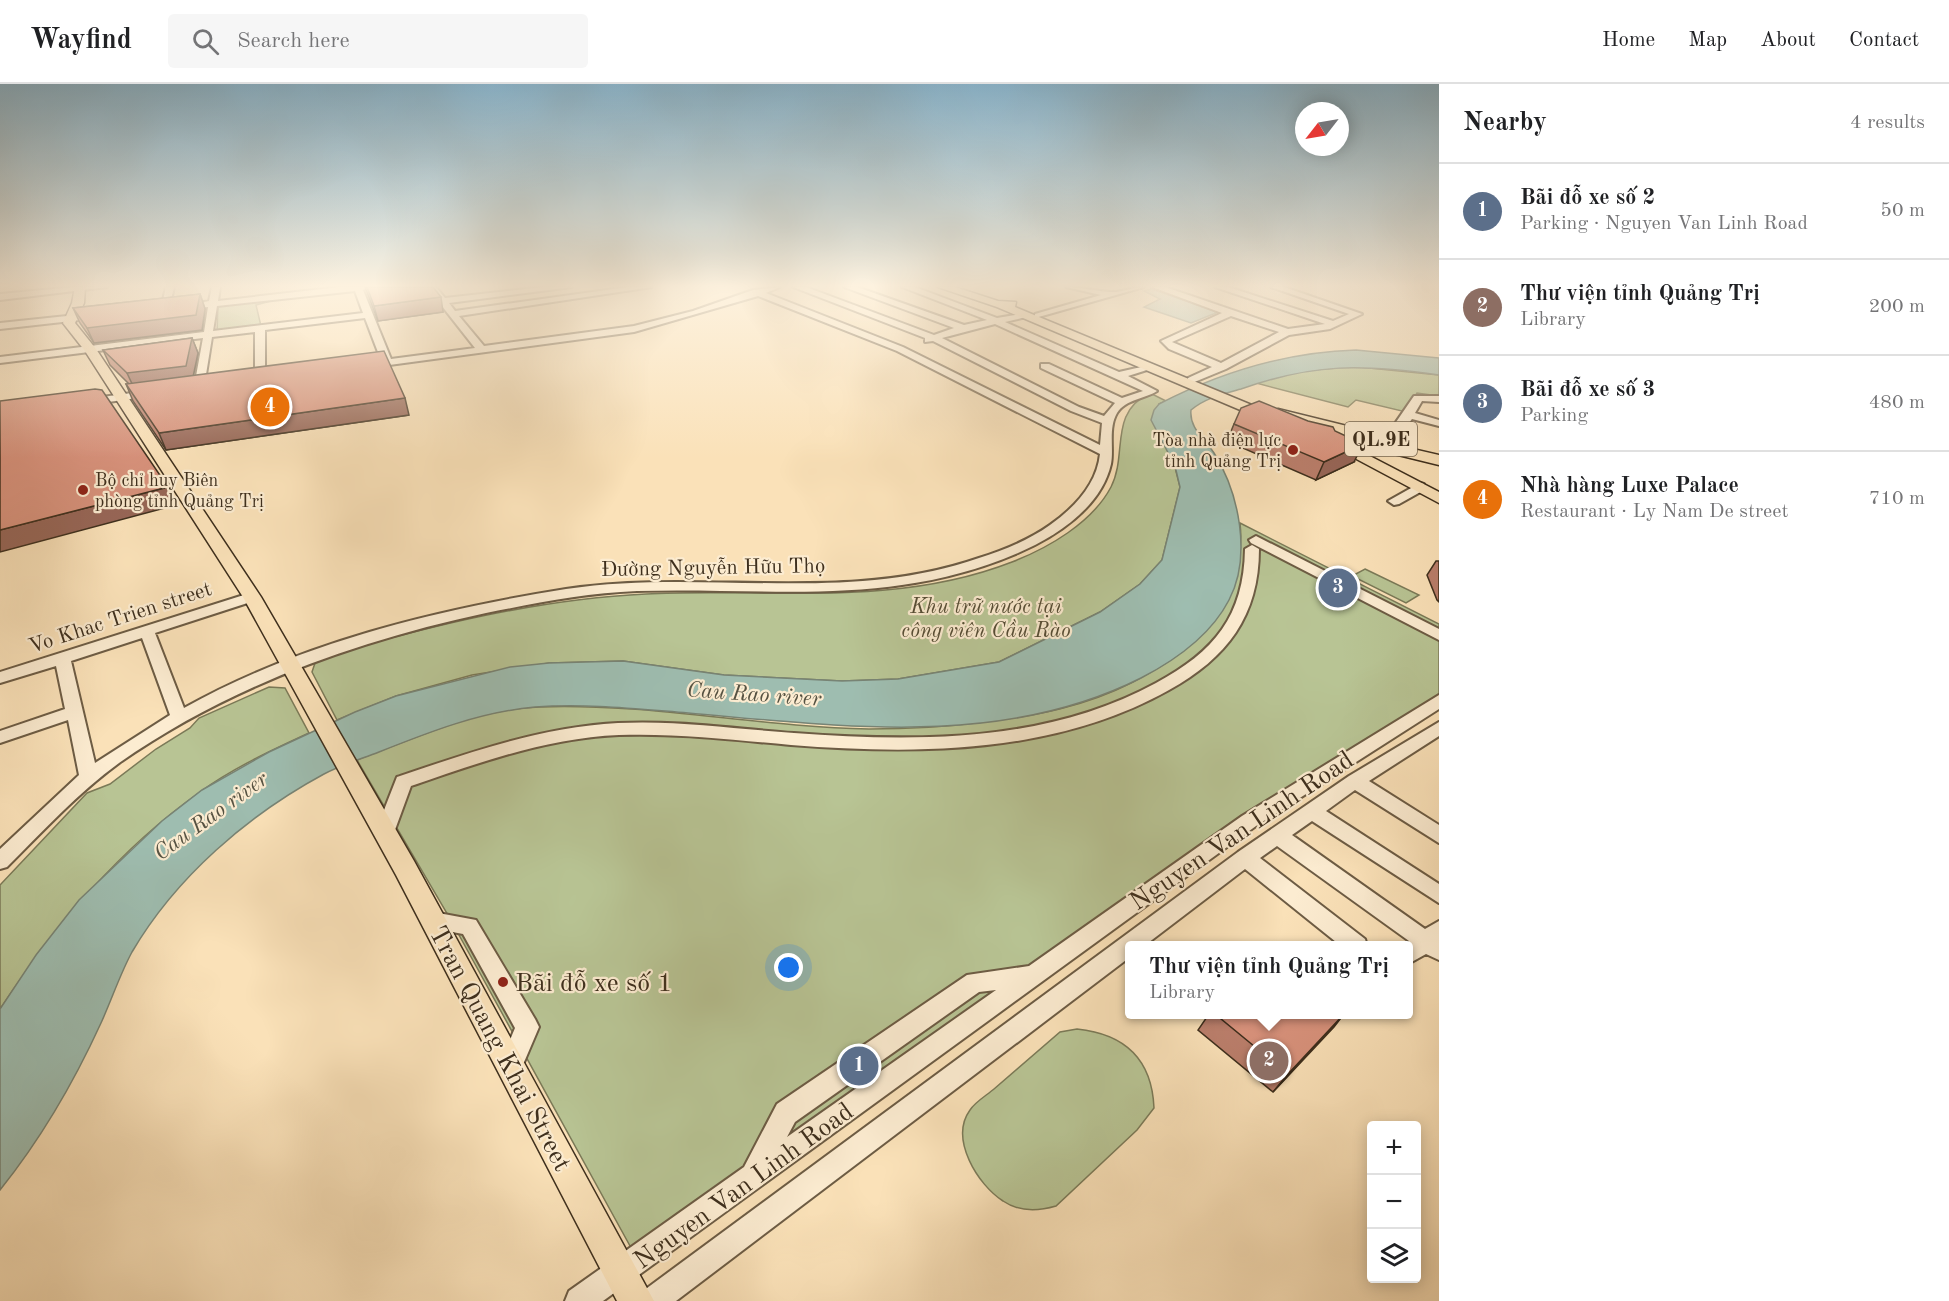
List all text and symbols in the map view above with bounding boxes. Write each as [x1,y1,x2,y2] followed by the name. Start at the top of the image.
[168,14,588,68] search box
[189,25,222,58] icon: search
[30,27,132,55] text: Wayfind
[237,30,350,52] text: Search here
[1602,30,1655,51] text: Home
[1688,30,1727,51] text: Map
[1760,30,1816,51] text: About
[1849,30,1919,51] text: Contact
[1295,102,1349,156] north arrow
[1463,110,1547,136] text: Nearby
[1850,113,1925,133] text: 4 results
[1520,187,1655,209] text: Bãi đỗ xe số 2
[1477,201,1488,221] text: 1
[1880,201,1925,221] text: 50 m
[1520,214,1808,234] text: Parking · Nguyen Van Linh Road
[1520,283,1760,305] text: Thư viện tỉnh Quảng Trị
[1477,297,1488,317] text: 2
[1869,297,1925,317] text: 200 m
[1520,310,1586,330] text: Library
[1520,379,1655,401] text: Bãi đỗ xe số 3
[250,384,290,430] pin: 4
[1477,393,1488,413] text: 3
[1869,393,1925,413] text: 480 m
[1520,406,1588,426] text: Parking
[1345,422,1417,456] road number: QL.9E
[1152,432,1281,471] place label: Tòa nhà điện lực tỉnh Quảng Trị
[1286,443,1300,457] marker: Tòa nhà điện lực tỉnh Quảng Trị
[95,472,264,511] place label: Bộ chỉ huy Biên phòng tỉnh Quảng Trị
[1520,475,1739,497] text: Nhà hàng Luxe Palace
[76,483,90,497] marker: Bộ chỉ huy Biên phòng tỉnh Quảng Trị
[1477,489,1488,509] text: 4
[1869,489,1925,509] text: 710 m
[1520,502,1788,522] text: Restaurant · Ly Nam De street
[601,554,825,581] street label: Đường Nguyễn Hữu Thọ
[1318,566,1358,610] pin: 3
[26,579,215,658] street label: Vo Khac Trien street
[901,597,1071,642] park label: Khu trữ nước tại công viên Cầu Rào
[686,679,822,711] water label: Cau Rao river
[1126,747,1359,916] street label: Nguyen Van Linh Road
[150,768,273,865] water label: Cau Rao river
[424,922,575,1176] street label: Tran Quang Khai Street
[1125,941,1413,1019] popup
[774,953,803,982] your location
[1149,956,1389,978] text: Thư viện tỉnh Quảng Trị
[515,969,673,997] place label: Bãi đỗ xe số 1
[496,975,510,989] marker: Bãi đỗ xe số 1
[1149,983,1215,1003] text: Library
[1250,1038,1288,1084] pin: 2
[840,1044,878,1088] pin: 1
[630,1099,859,1275] street label: Nguyen Van Linh Road
[1367,1121,1421,1283] map controls
[1367,1121,1421,1175] button: +
[1367,1175,1421,1229] button: −
[1367,1229,1421,1283] button: layers

